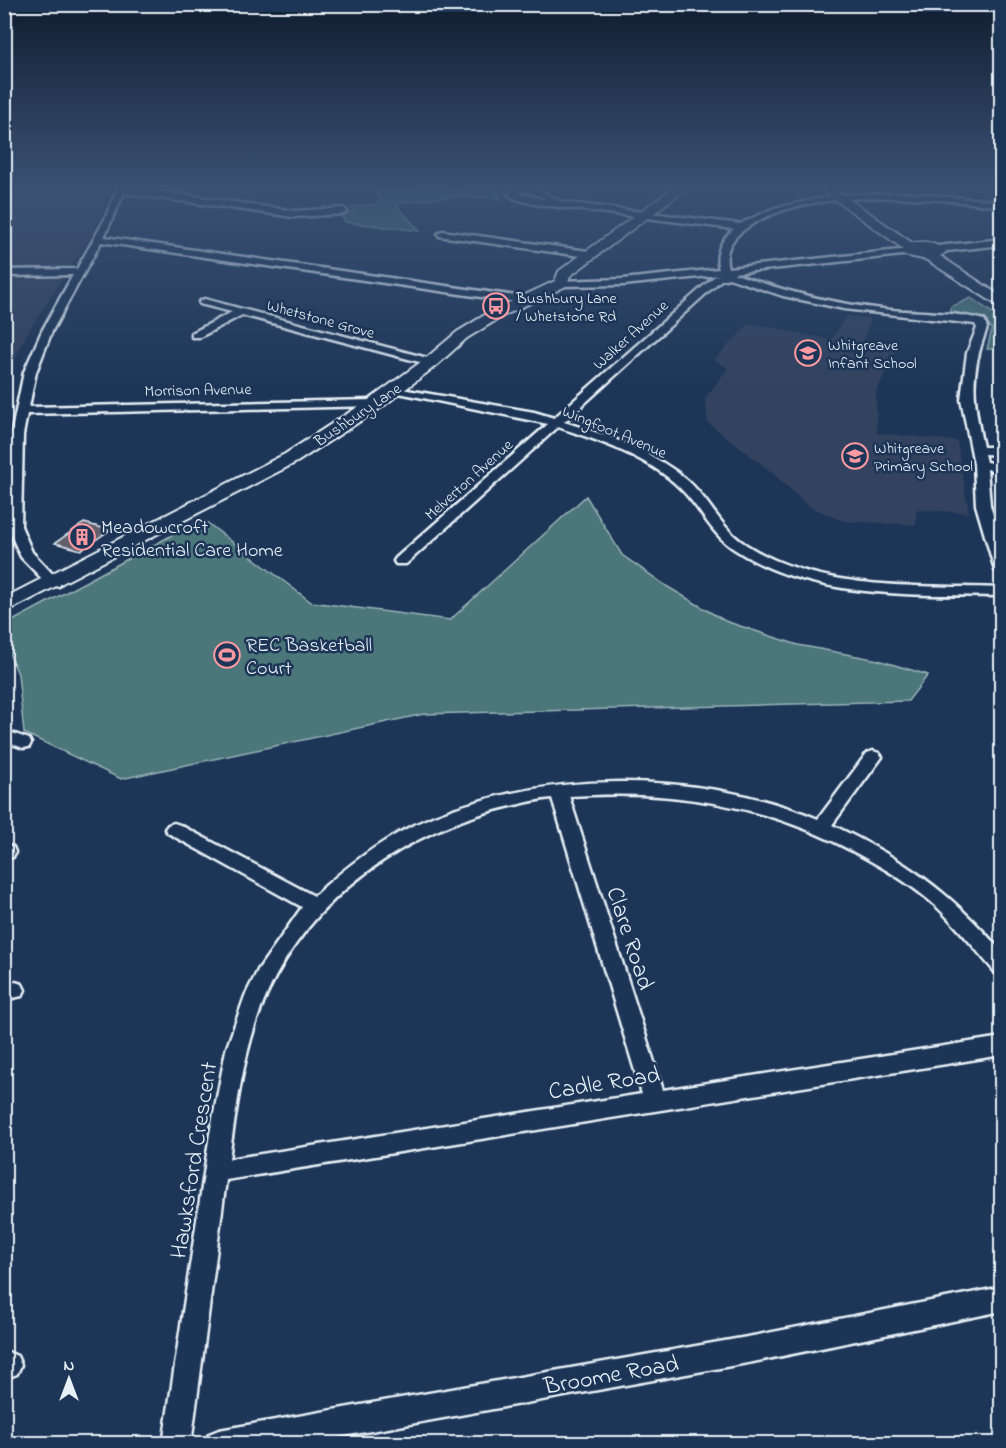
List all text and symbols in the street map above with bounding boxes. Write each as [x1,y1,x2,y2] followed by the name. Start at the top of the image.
[515,287,617,329] place label: Bushbury Lane / Whetstone Rd
[481,291,511,321] bus stop icon: Bushbury Lane / Whetstone Rd
[264,294,378,346] street label: Whetstone Grove
[588,294,675,376] street label: Walker Avenue
[828,334,917,376] place label: Whitgreave Infant School
[793,338,823,368] school or university icon: Whitgreave Infant School
[309,377,407,454] street label: Bushbury Lane
[144,378,253,404] street label: Morrison Avenue
[558,400,671,466] street label: Wingfoot Avenue
[420,434,520,527] street label: Melverton Avenue
[874,437,973,479] place label: Whitgreave Primary School
[840,441,870,471] school or university icon: Whitgreave Primary School
[101,514,283,566] place label: Meadowcroft Residential Care Home
[67,522,97,552] building icon: Meadowcroft Residential Care Home
[246,632,372,684] place label: REC Basketball Court
[212,640,242,670] sports icon: REC Basketball Court
[596,883,662,995] street label: Clare Road
[546,1058,663,1111] street label: Cadle Road
[163,1059,228,1261] street label: Hawksford Crescent
[540,1347,682,1406] street label: Broome Road
[39,1349,99,1409] north arrow
[64,1354,75,1378] text: N

